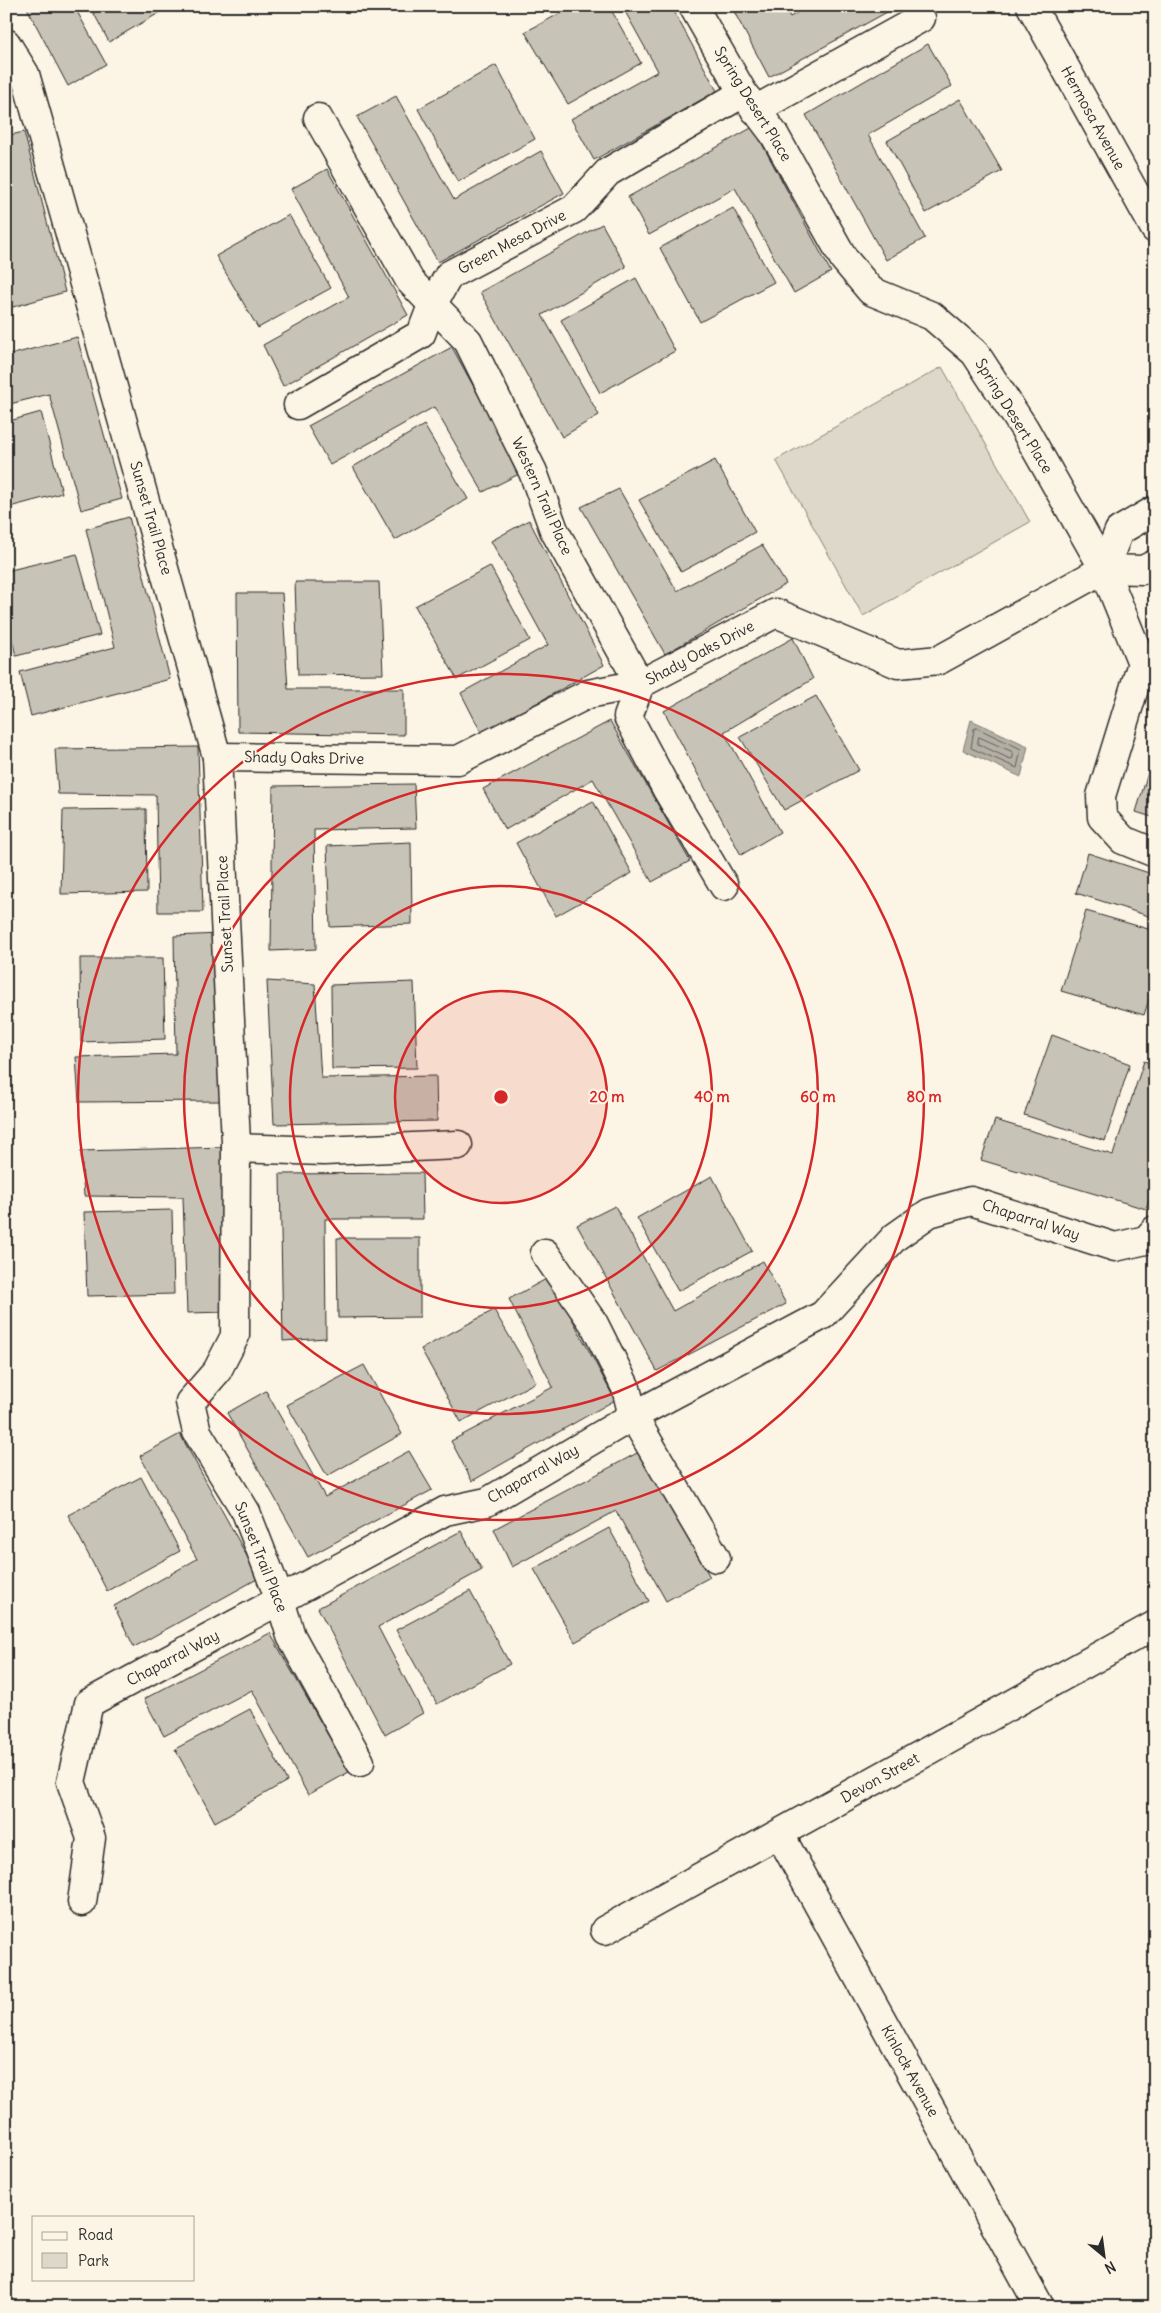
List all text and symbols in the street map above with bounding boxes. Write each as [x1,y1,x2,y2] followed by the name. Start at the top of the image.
[710,43,796,165] street label: Spring Desert Place
[1057,63,1130,173] street label: Hermosa Avenue
[455,205,569,278] street label: Green Mesa Drive
[971,355,1057,477] street label: Spring Desert Place
[508,434,577,558] street label: Western Trail Place
[126,459,177,577] street label: Sunset Trail Place
[642,616,757,689] street label: Shady Oaks Drive
[244,747,364,768] street label: Shady Oaks Drive
[212,855,237,973] street label: Sunset Trail Place
[590,1087,624,1106] text: 20 m
[694,1087,730,1106] text: 40 m
[800,1087,836,1106] text: 60 m
[906,1087,942,1106] text: 80 m
[492,1088,510,1106] centre of rings
[980,1195,1083,1244] street label: Chaparral Way
[484,1440,582,1507] street label: Chaparral Way
[231,1499,292,1615] street label: Sunset Trail Place
[123,1625,222,1690] street label: Chaparral Way
[837,1748,922,1807] street label: Devon Street
[877,2021,944,2120] street label: Kinlock Avenue
[32,2216,195,2280] legend
[78,2225,113,2244] text: Road
[1078,2230,1128,2280] north arrow
[78,2251,109,2270] text: Park
[1102,2257,1119,2278] text: N

